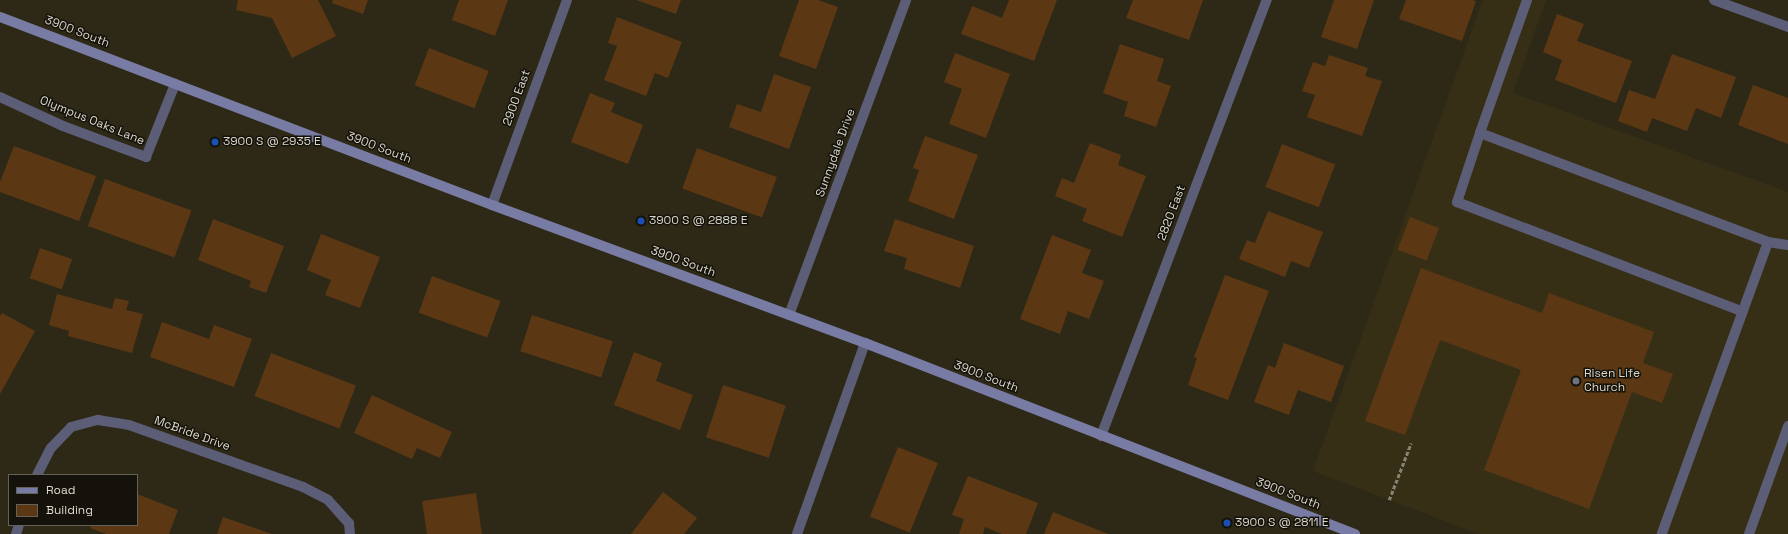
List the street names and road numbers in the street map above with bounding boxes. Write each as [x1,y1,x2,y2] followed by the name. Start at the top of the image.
[43,13,111,51] street label: 3900 South
[500,68,534,128] street label: 2900 East
[38,93,146,149] street label: Olympus Oaks Lane
[813,107,859,199] street label: Sunnydale Drive
[345,129,413,167] street label: 3900 South
[1155,183,1189,243] street label: 2820 East
[649,244,717,280] street label: 3900 South
[952,358,1020,396] street label: 3900 South
[152,414,232,454] street label: McBride Drive
[1254,475,1322,513] street label: 3900 South

